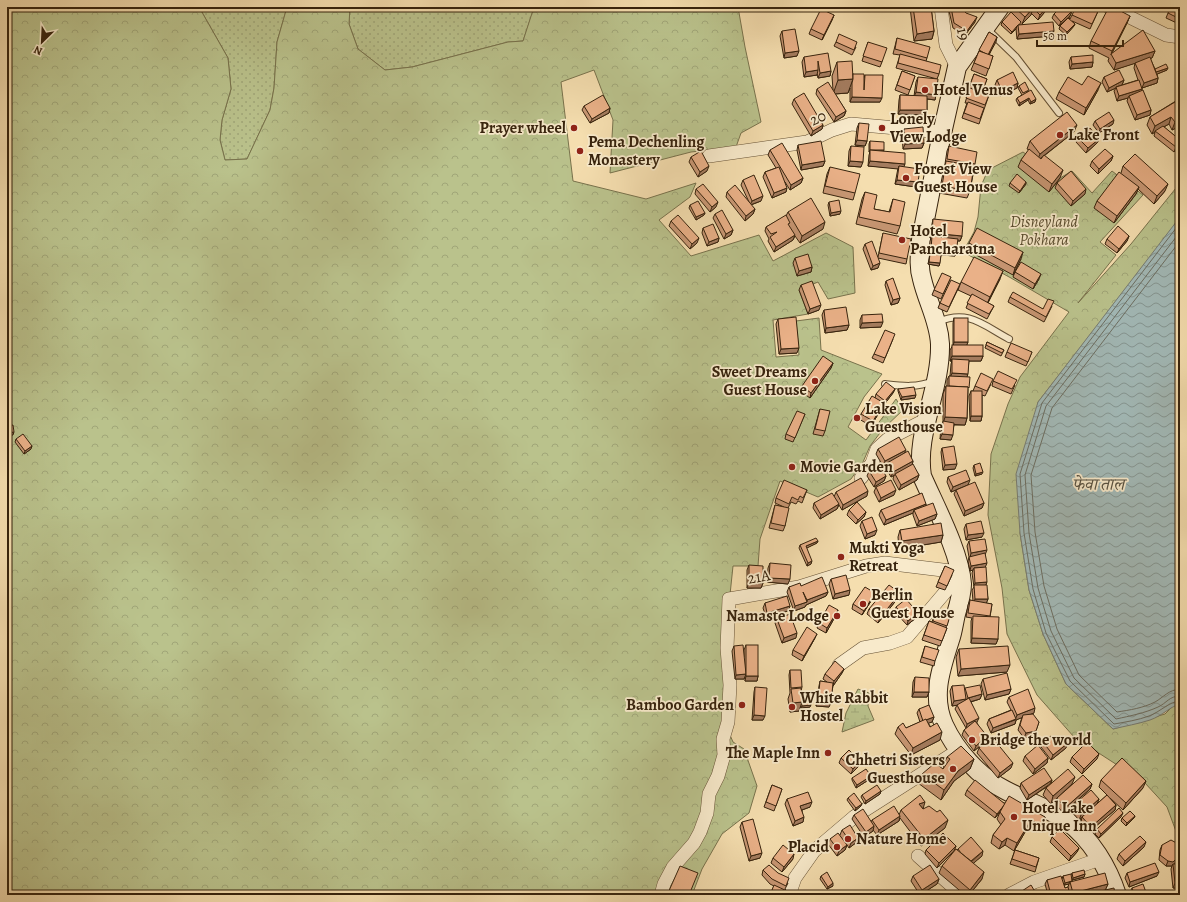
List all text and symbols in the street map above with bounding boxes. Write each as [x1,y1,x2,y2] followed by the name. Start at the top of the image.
[22,22,62,62] north arrow
[1037,22,1123,48] scale bar
[951,25,975,43] street label: 19
[1043,28,1067,44] text: 50 m
[31,42,45,59] text: N
[933,79,1013,101] place label: Hotel Venus
[920,85,930,95] marker: Hotel Venus
[806,105,830,131] street label: 20
[889,108,967,148] place label: Lonely View Lodge
[480,117,567,139] place label: Prayer wheel
[569,123,579,133] marker: Prayer wheel
[877,123,887,133] marker: Lonely View Lodge
[1068,124,1140,146] place label: Lake Front
[1055,130,1065,140] marker: Lake Front
[588,131,705,171] place label: Pema Dechenling Monastery
[575,146,585,156] marker: Pema Dechenling Monastery
[914,158,998,198] place label: Forest View Guest House
[901,173,911,183] marker: Forest View Guest House
[1010,211,1079,251] park label: Disneyland Pokhara
[910,220,995,260] place label: Hotel Pancharatna
[897,235,907,245] marker: Hotel Pancharatna
[712,361,807,401] place label: Sweet Dreams Guest House
[810,376,820,386] marker: Sweet Dreams Guest House
[865,398,943,438] place label: Lake Vision Guesthouse
[852,413,862,423] marker: Lake Vision Guesthouse
[800,456,893,478] place label: Movie Garden
[787,462,797,472] marker: Movie Garden
[1072,473,1128,496] water label: फेवा ताल
[849,537,925,577] place label: Mukti Yoga Retreat
[836,552,846,562] marker: Mukti Yoga Retreat
[746,564,773,590] street label: 21A
[871,584,955,624] place label: Berlin Guest House
[858,599,868,609] marker: Berlin Guest House
[726,605,829,627] place label: Namaste Lodge
[832,611,842,621] marker: Namaste Lodge
[799,687,889,727] place label: White Rabbit Hostel
[626,694,734,716] place label: Bamboo Garden
[737,700,747,710] marker: Bamboo Garden
[787,702,797,712] marker: White Rabbit Hostel
[980,729,1092,751] place label: Bridge the world
[967,735,977,745] marker: Bridge the world
[726,742,820,764] place label: The Maple Inn
[823,748,833,758] marker: The Maple Inn
[845,749,945,789] place label: Chhetri Sisters Guesthouse
[948,764,958,774] marker: Chhetri Sisters Guesthouse
[1022,797,1097,837] place label: Hotel Lake Unique Inn
[1009,812,1019,822] marker: Hotel Lake Unique Inn
[856,828,946,850] place label: Nature Home
[843,834,853,844] marker: Nature Home
[788,836,829,858] place label: Placid
[832,842,842,852] marker: Placid

